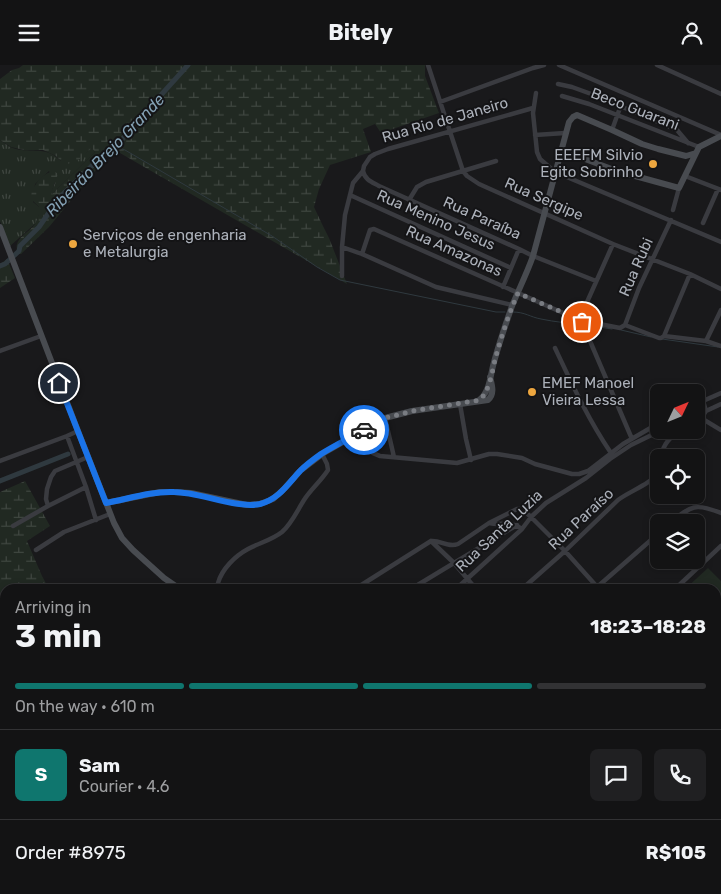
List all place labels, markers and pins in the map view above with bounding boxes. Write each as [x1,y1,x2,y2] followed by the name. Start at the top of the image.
[540,146,643,181] place label: EEEFM Silvio Egito Sobrinho
[647,158,659,170] marker: EEEFM Silvio Egito Sobrinho
[83,226,247,261] place label: Serviços de engenharia e Metalurgia
[67,238,79,250] marker: Serviços de engenharia e Metalurgia
[561,301,603,343] pin
[38,362,80,404] pin
[542,374,634,409] place label: EMEF Manoel Vieira Lessa
[526,386,538,398] marker: EMEF Manoel Vieira Lessa

